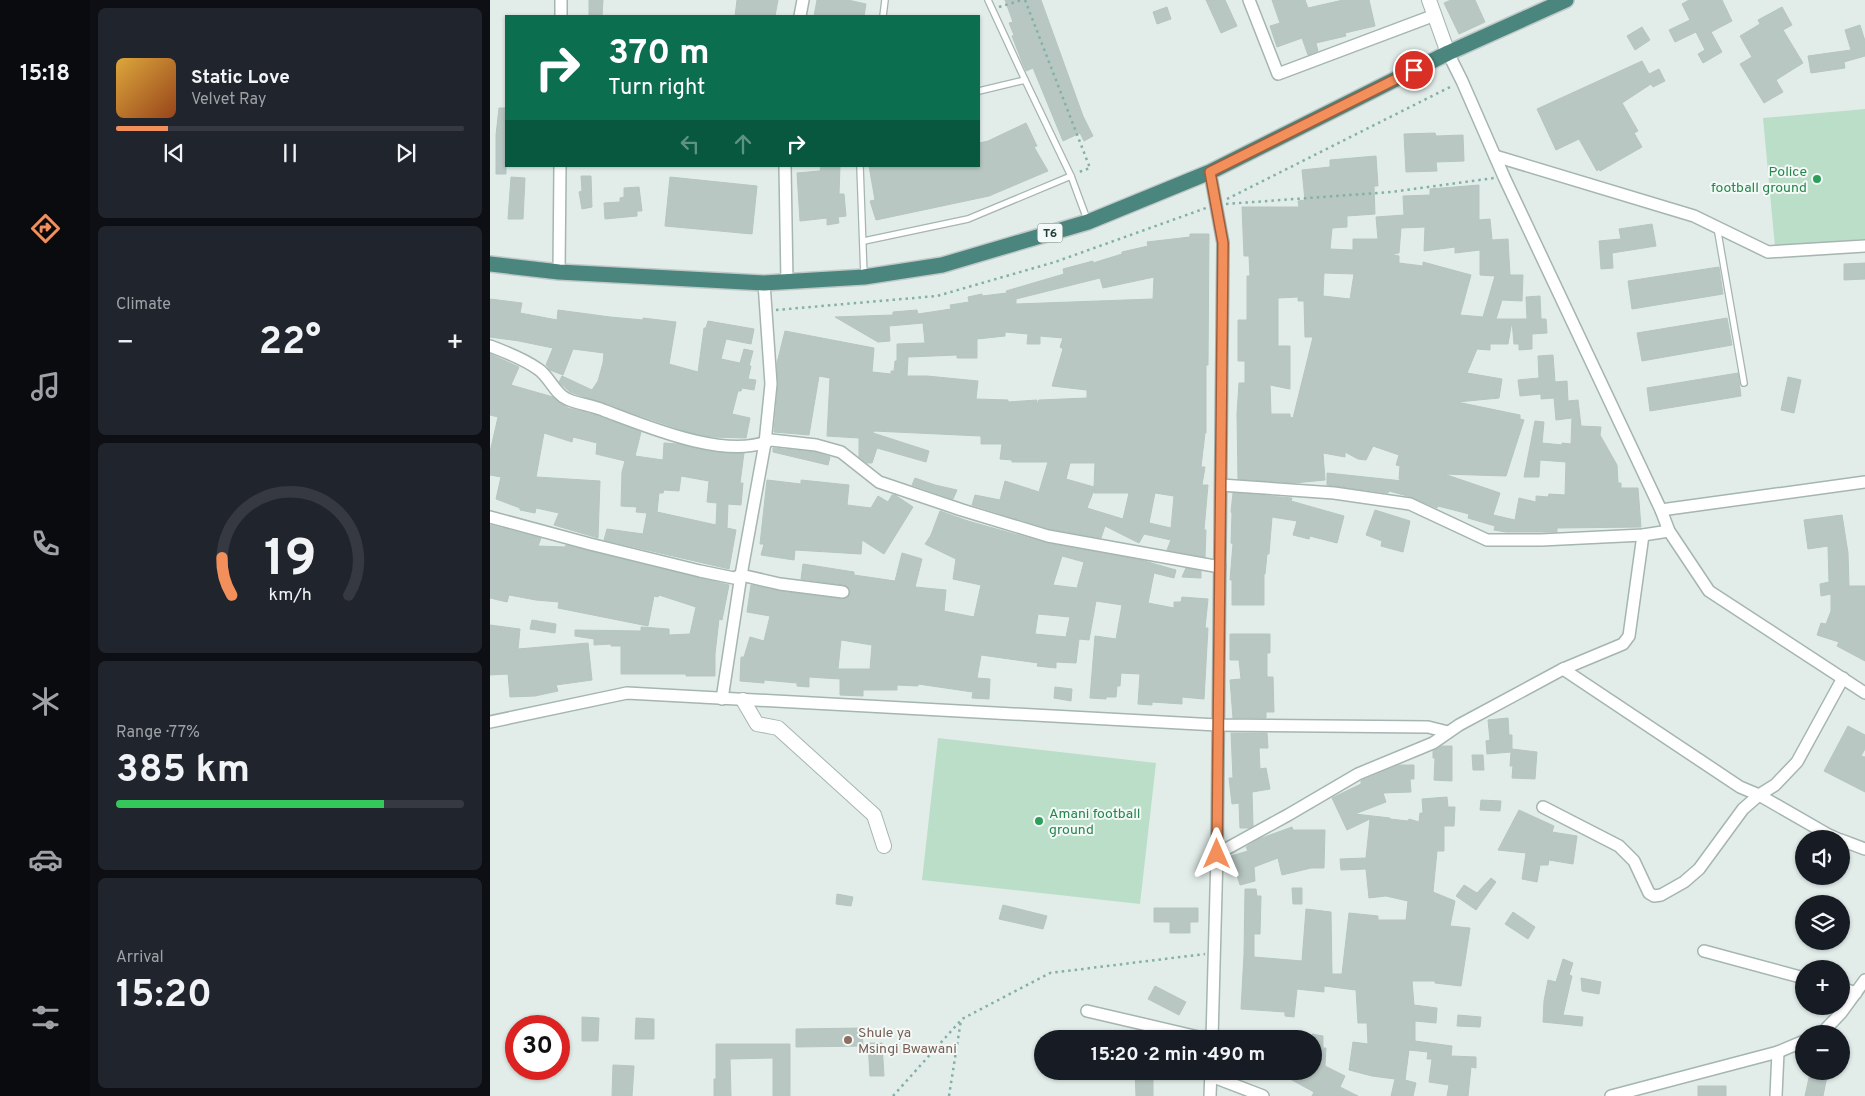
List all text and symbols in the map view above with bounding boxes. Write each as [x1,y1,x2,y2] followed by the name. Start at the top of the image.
[608,32,710,76] text: 370 m
[525,35,590,100] icon: right
[1393,49,1435,91] pin
[1400,56,1428,84] icon: arrive
[20,61,70,88] text: 15:18
[191,66,290,90] text: Static Love
[608,75,705,102] text: Turn right
[191,90,266,110] text: Velvet Ray
[676,130,704,158] icon: left
[729,130,757,158] icon: ahead
[782,130,810,158] icon: right
[160,139,188,167] icon: previous
[276,139,304,167] icon: pause
[392,139,420,167] icon: next
[1711,164,1807,197] place label: Police football ground
[1811,173,1823,185] marker: Police football ground
[28,211,63,246] icon: directions
[1038,224,1062,242] road number: T6
[116,295,171,315] text: Climate
[259,319,321,368] text: 22°
[116,326,134,362] text: −
[446,326,464,362] text: +
[28,369,63,404] icon: music
[28,526,63,561] icon: phone
[264,528,316,594] text: 19
[268,584,312,607] text: km/h
[28,684,63,719] icon: climate
[116,723,200,743] text: Range · 77%
[116,747,250,796] text: 385 km
[1049,806,1141,839] place label: Amani football ground
[1033,815,1045,827] marker: Amani football ground
[1190,827,1242,879] position arrow
[1795,830,1850,1080] map controls
[1795,830,1850,885] button: sound
[28,842,63,877] icon: car
[1795,895,1850,950] button: layers
[116,948,164,968] text: Arrival
[1795,960,1850,1015] button: +
[116,972,212,1021] text: 15:20
[28,1000,63,1035] icon: filters
[505,1015,570,1080] speed limit sign: 30
[858,1025,957,1058] place label: Shule ya Msingi Bwawani
[1795,1025,1850,1080] button: −
[842,1034,854,1046] marker: Shule ya Msingi Bwawani
[1091,1043,1265,1067] text: 15:20 · 2 min · 490 m

